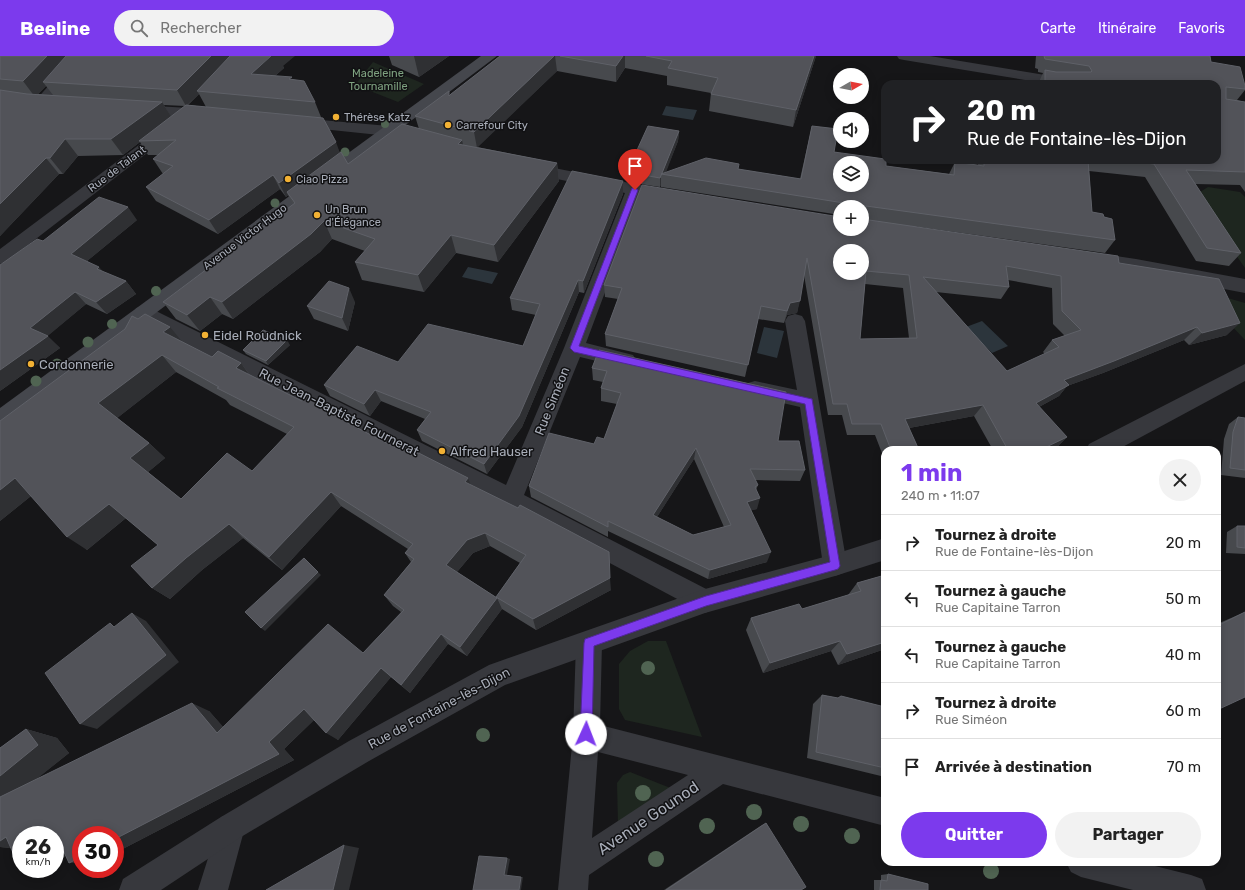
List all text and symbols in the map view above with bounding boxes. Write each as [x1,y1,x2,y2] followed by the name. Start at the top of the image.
[114,10,394,46] search box
[20,17,90,40] text: Beeline
[128,17,150,39] icon: search
[160,19,241,37] text: Rechercher
[1040,20,1076,37] text: Carte
[1098,20,1156,37] text: Itinéraire
[1178,20,1225,37] text: Favoris
[348,67,408,93] park label: Madeleine Tournamille
[833,68,869,104] north arrow
[833,68,869,280] map controls
[967,94,1036,127] text: 20 m
[901,96,953,148] icon: right
[344,111,411,124] place label: Thérèse Katz
[331,112,341,122] marker: Thérèse Katz
[833,112,869,148] button: sound
[456,119,528,132] place label: Carrefour City
[443,120,453,130] marker: Carrefour City
[967,128,1186,150] text: Rue de Fontaine-lès-Dijon
[86,143,149,195] street label: Rue de Talant
[618,149,652,190] pin
[624,155,646,177] icon: arrive
[833,156,869,192] button: layers
[296,173,348,186] place label: Ciao Pizza
[283,174,293,184] marker: Ciao Pizza
[833,200,869,236] button: +
[201,201,289,273] street label: Avenue Victor Hugo
[325,203,381,229] place label: Un Brun d'Élégance
[312,210,322,220] marker: Un Brun d'Élégance
[833,244,869,280] button: −
[213,328,302,343] place label: Eidel Roudnick
[200,330,210,340] marker: Eidel Roudnick
[39,357,114,372] place label: Cordonnerie
[26,359,36,369] marker: Cordonnerie
[257,365,421,459] street label: Rue Jean-Baptiste Fournerat
[532,365,572,437] street label: Rue Siméon
[450,444,533,459] place label: Alfred Hauser
[437,446,447,456] marker: Alfred Hauser
[901,459,962,487] text: 1 min
[1159,459,1201,501] button: close
[901,488,980,503] text: 240 m · 11:07
[935,526,1056,544] text: Tournez à droite
[901,532,923,554] icon: right
[1166,534,1201,552] text: 20 m
[935,544,1093,559] text: Rue de Fontaine-lès-Dijon
[935,582,1066,600] text: Tournez à gauche
[901,588,923,610] icon: left
[1166,590,1201,608] text: 50 m
[935,600,1061,615] text: Rue Capitaine Tarron
[935,638,1066,656] text: Tournez à gauche
[901,644,923,666] icon: left
[1165,646,1201,664] text: 40 m
[935,656,1061,671] text: Rue Capitaine Tarron
[366,664,512,752] street label: Rue de Fontaine-lès-Dijon
[935,694,1056,712] text: Tournez à droite
[901,700,923,722] icon: right
[1165,702,1201,720] text: 60 m
[935,712,1007,727] text: Rue Siméon
[565,713,607,755] position arrow
[901,756,923,778] icon: arrive
[935,758,1092,776] text: Arrivée à destination
[1167,758,1201,776] text: 70 m
[594,777,702,859] street label: Avenue Gounod
[901,812,1047,858] button: Quitter
[1055,812,1201,858] button: Partager
[72,826,124,878] speed limit sign: 30
[25,835,51,859] text: 26
[26,856,50,868] text: km/h

